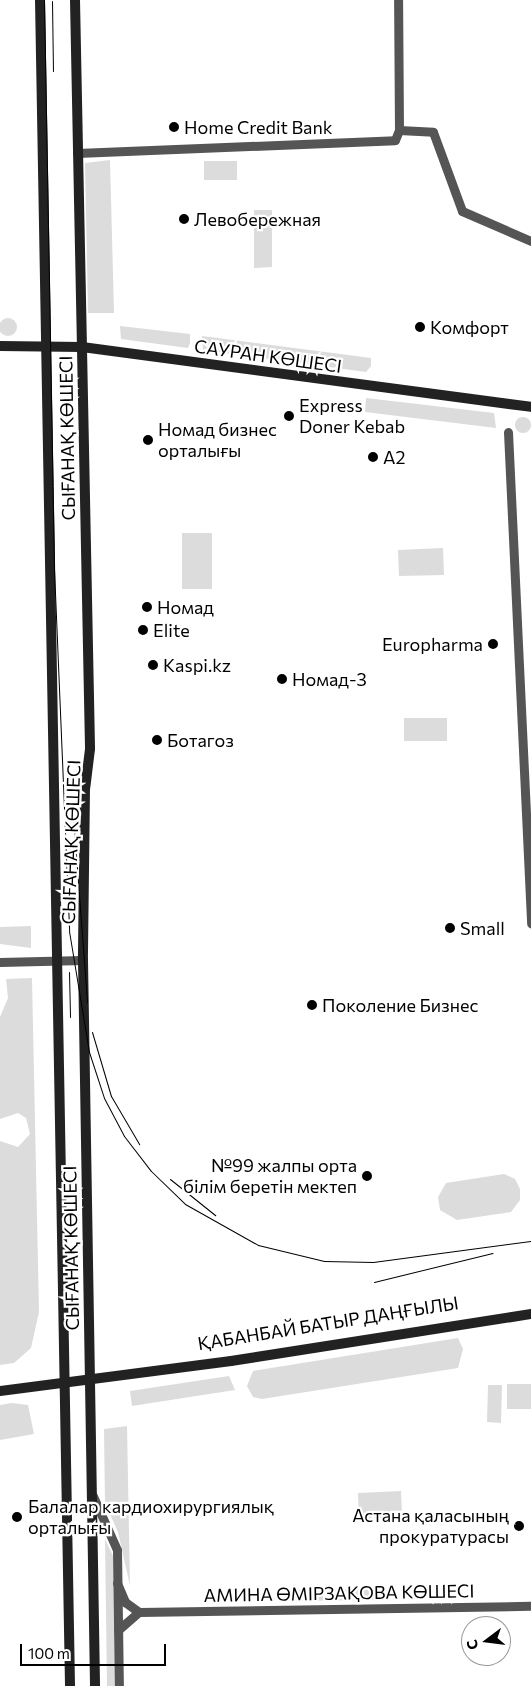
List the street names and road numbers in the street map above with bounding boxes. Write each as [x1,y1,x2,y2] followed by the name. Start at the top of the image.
[193,335,343,377] street label: САУРАН КӨШЕСІ
[55,355,79,521] street label: СЫҒАНАҚ КӨШЕСІ
[57,759,85,925] street label: СЫҒАНАҚ КӨШЕСІ
[59,1165,83,1331] street label: СЫҒАНАҚ КӨШЕСІ
[196,1292,460,1354] street label: ҚАБАНБАЙ БАТЫР ДАҢҒЫЛЫ
[203,1580,475,1606] street label: АМИНА ӨМІРЗАҚОВА КӨШЕСІ

